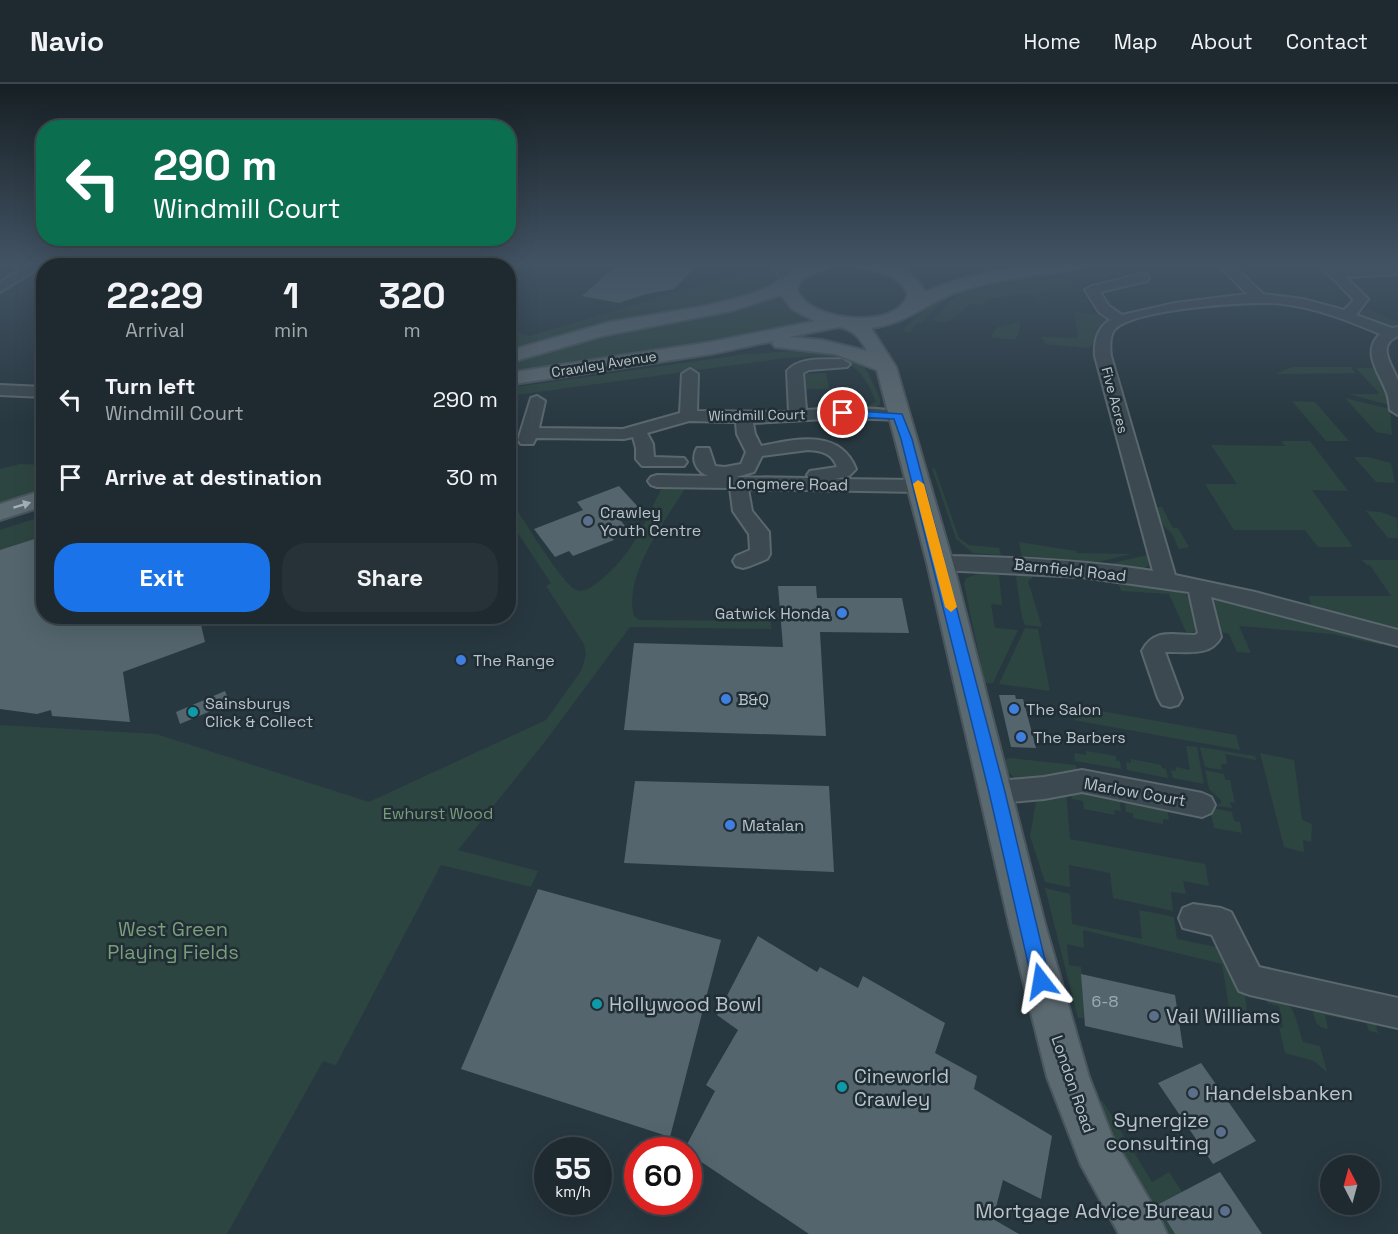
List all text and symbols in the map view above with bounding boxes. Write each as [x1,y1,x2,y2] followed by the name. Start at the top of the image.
[30,23,104,59] text: Navio
[1023,28,1081,55] text: Home
[1114,28,1158,55] text: Map
[1191,28,1253,55] text: About
[1286,28,1368,55] text: Contact
[153,139,278,192] text: 290 m
[54,144,132,222] icon: left
[153,191,340,226] text: Windmill Court
[107,273,203,319] text: 22:29
[283,273,299,319] text: 1
[379,273,445,319] text: 320
[125,317,185,343] text: Arrival
[274,317,308,343] text: min
[404,317,421,343] text: m
[550,347,658,381] street label: Crawley Avenue
[1098,365,1132,435] street label: Five Acres
[105,372,195,400] text: Turn left
[54,383,87,416] icon: left
[433,385,498,413] text: 290 m
[817,387,868,438] pin
[826,396,859,429] icon: arrive
[105,400,244,426] text: Windmill Court
[708,405,806,425] street label: Windmill Court
[54,461,87,494] icon: arrive
[105,463,322,491] text: Arrive at destination
[446,463,498,491] text: 30 m
[728,472,848,496] street label: Longmere Road
[13,500,31,509] one-way arrow
[600,502,701,541] place label: Crawley Youth Centre
[581,514,595,528] marker: Crawley Youth Centre
[54,543,270,612] button: Exit
[282,543,498,612] button: Share
[1013,554,1127,586] street label: Barnfield Road
[715,603,830,624] place label: Gatwick Honda
[835,606,849,620] marker: Gatwick Honda
[473,650,555,671] place label: The Range
[454,653,468,667] marker: The Range
[738,689,769,710] place label: B&Q
[719,692,733,706] marker: B&Q
[205,693,313,732] place label: Sainsburys Click & Collect
[1026,699,1101,720] place label: The Salon
[1007,702,1021,716] marker: The Salon
[186,705,200,719] marker: Sainsburys Click & Collect
[1033,727,1126,748] place label: The Barbers
[1014,730,1028,744] marker: The Barbers
[1082,773,1188,811] street label: Marlow Court
[383,803,493,824] park label: Ewhurst Wood
[742,815,804,836] place label: Matalan
[723,818,737,832] marker: Matalan
[107,916,239,965] park label: West Green Playing Fields
[1009,949,1073,1013] position arrow
[609,991,761,1017] place label: Hollywood Bowl
[1091,991,1119,1012] house number: 6-8
[590,997,604,1011] marker: Hollywood Bowl
[1166,1003,1280,1029] place label: Vail Williams
[1147,1009,1161,1023] marker: Vail Williams
[1047,1032,1099,1136] street label: London Road
[854,1063,949,1112] place label: Cineworld Crawley
[835,1080,849,1094] marker: Cineworld Crawley
[1205,1080,1353,1106] place label: Handelsbanken
[1186,1086,1200,1100] marker: Handelsbanken
[1106,1107,1209,1156] place label: Synergize consulting
[1214,1125,1228,1139] marker: Synergize consulting
[624,1137,702,1215] speed limit sign: 60
[555,1149,591,1188] text: 55
[1320,1155,1380,1215] north arrow
[1320,1155,1380,1215] map controls
[555,1182,591,1201] text: km/h
[975,1198,1213,1224] place label: Mortgage Advice Bureau
[1218,1204,1232,1218] marker: Mortgage Advice Bureau

